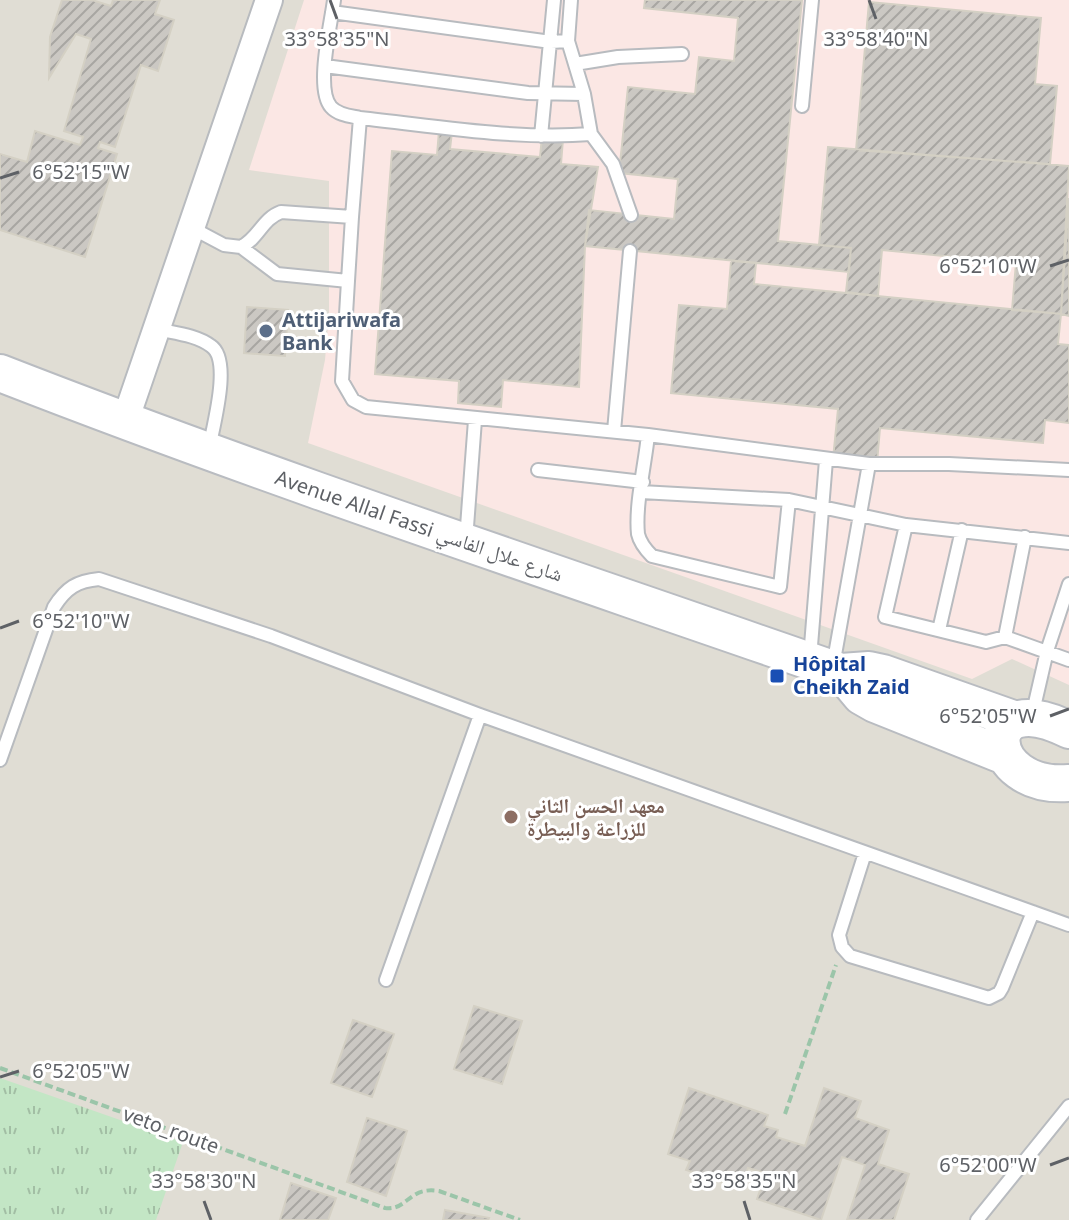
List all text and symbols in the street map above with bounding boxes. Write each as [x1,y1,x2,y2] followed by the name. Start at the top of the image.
[284,25,390,52] text: 33°58'35"N
[823,25,929,52] text: 33°58'40"N
[32,158,130,185] text: 6°52'15"W
[939,252,1037,279] text: 6°52'10"W
[282,306,401,356] place label: Attijariwafa Bank
[257,322,275,340] marker: Attijariwafa Bank
[271,464,567,590] street label: Avenue Allal Fassi شارع علال الفاسي
[32,607,130,634] text: 6°52'10"W
[793,650,910,700] place label: Hôpital Cheikh Zaid
[768,667,786,685] marker: Hôpital Cheikh Zaid
[939,702,1037,729] text: 6°52'05"W
[527,792,665,842] place label: معهد الحسن الثاني للزراعة والبيطرة
[502,808,520,826] marker: معهد الحسن الثاني للزراعة والبيطرة
[32,1057,130,1084] text: 6°52'05"W
[119,1100,223,1159] street label: veto_route
[939,1151,1037,1178] text: 6°52'00"W
[151,1167,257,1194] text: 33°58'30"N
[691,1167,797,1194] text: 33°58'35"N

